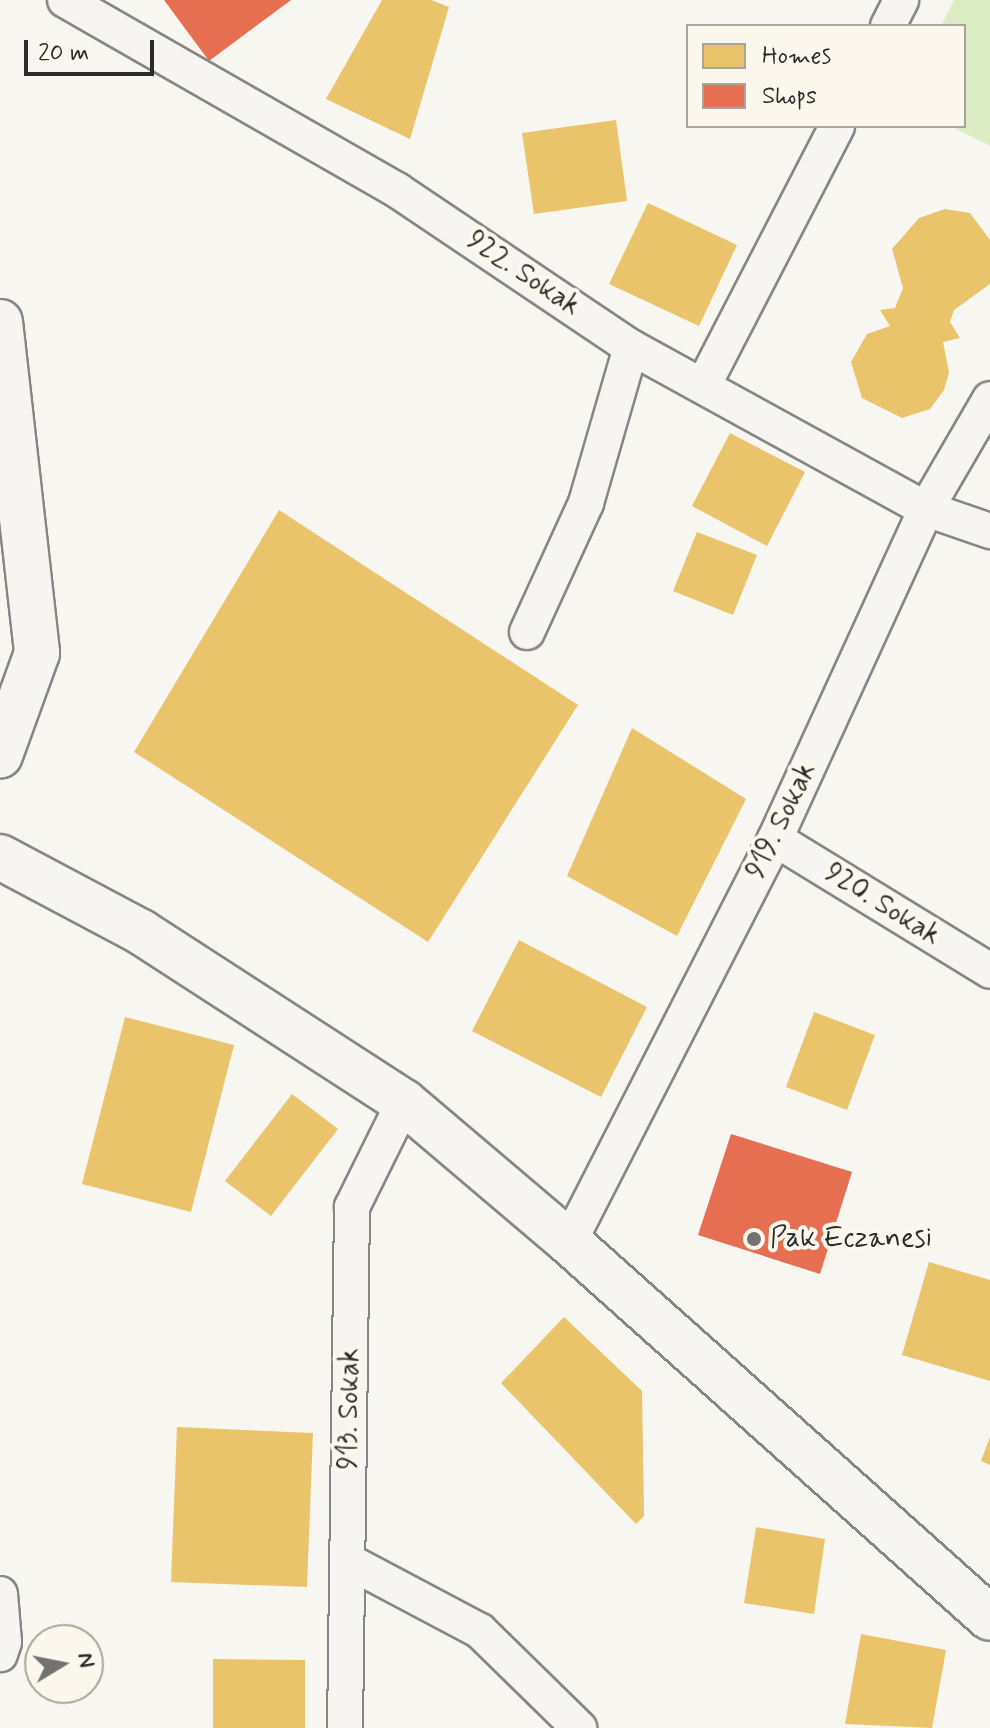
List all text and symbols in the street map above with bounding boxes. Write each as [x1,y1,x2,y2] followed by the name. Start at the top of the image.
[28,24,158,74] scale bar
[686,24,966,128] legend
[38,38,89,69] text: 20 m
[762,41,831,72] text: Homes
[762,81,817,112] text: Shops
[460,224,586,324] street label: 922. Sokak
[740,758,824,884] street label: 919. Sokak
[818,856,946,954] street label: 920. Sokak
[770,1222,935,1256] place label: Pak Eczanesi
[745,1230,763,1248] marker: Pak Eczanesi
[332,1348,368,1470] street label: 913. Sokak
[24,1624,104,1704] north arrow
[71,1651,101,1670] text: N

